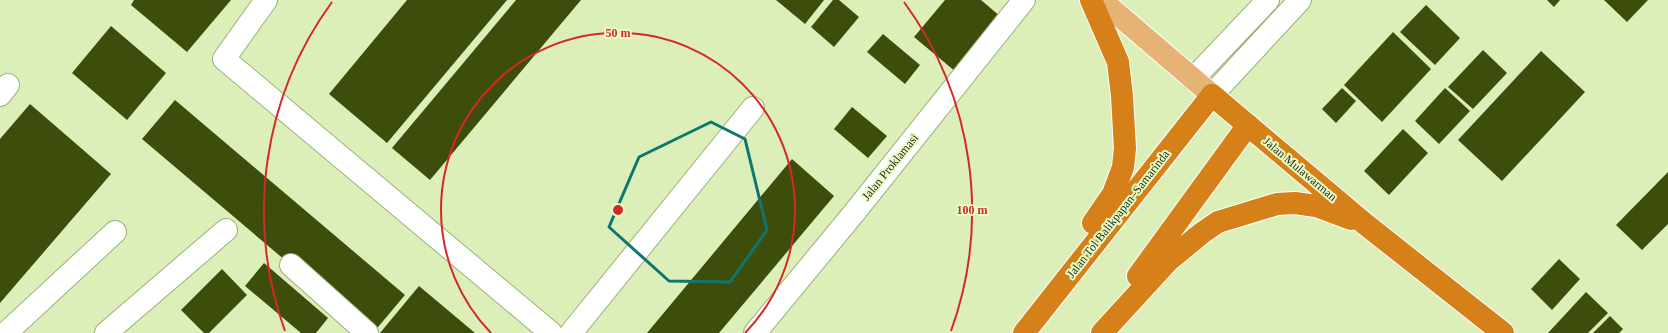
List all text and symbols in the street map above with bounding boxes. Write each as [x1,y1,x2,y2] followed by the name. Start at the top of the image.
[606,26,631,40] text: 50 m
[859,130,922,203] street label: Jalan Proklamasi
[1260,134,1340,204] street label: Jalan Mulawarman
[1064,147,1173,281] street label: Jalan Tol Balikpapan–Samarinda
[611,203,625,217] centre of rings
[957,203,988,217] text: 100 m

